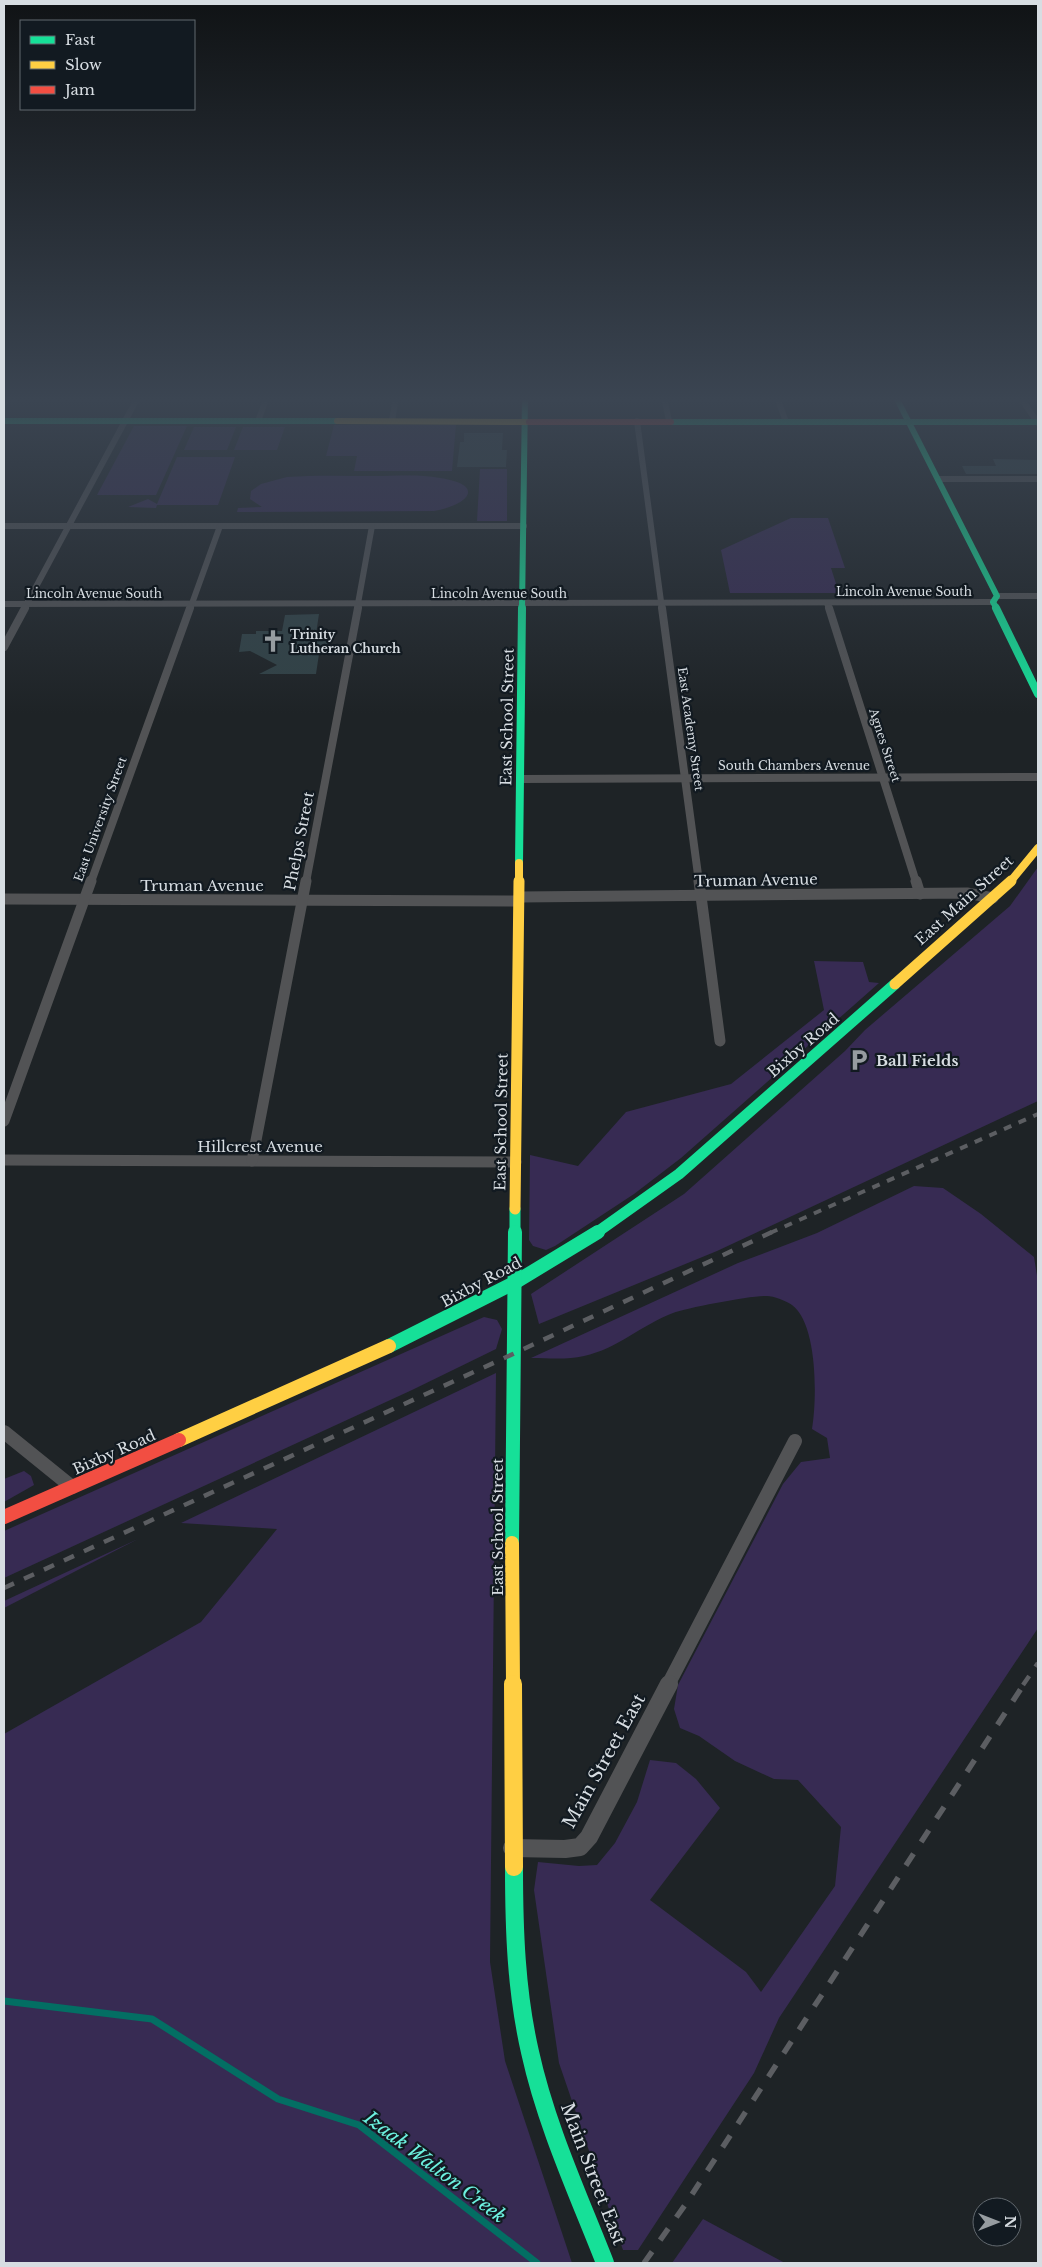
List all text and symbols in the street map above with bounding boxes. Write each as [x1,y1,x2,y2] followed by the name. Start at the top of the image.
[20,20,195,110] legend
[65,30,96,49] text: Fast
[65,55,102,74] text: Slow
[63,80,95,99] text: Jam
[836,584,972,599] street label: Lincoln Avenue South
[26,586,162,601] street label: Lincoln Avenue South
[431,586,567,601] street label: Lincoln Avenue South
[290,627,401,656] place label: Trinity Lutheran Church
[260,628,286,654] church icon: Trinity Lutheran Church
[496,648,518,786] street label: East School Street
[675,666,707,792] street label: East Academy Street
[866,705,904,784] street label: Agnes Street
[70,754,130,883] street label: East University Street
[718,758,870,773] street label: South Chambers Avenue
[280,790,318,892] street label: Phelps Street
[911,851,1017,949] street label: East Main Street
[694,869,818,891] street label: Truman Avenue
[140,876,264,895] street label: Truman Avenue
[763,1009,843,1081] street label: Bixby Road
[846,1047,872,1073] parking icon: Ball Fields
[876,1051,958,1070] place label: Ball Fields
[490,1053,512,1191] street label: East School Street
[197,1137,323,1156] street label: Hillcrest Avenue
[437,1253,525,1311] street label: Bixby Road
[70,1425,158,1479] street label: Bixby Road
[488,1458,507,1596] street label: East School Street
[558,1690,650,1832] street label: Main Street East
[556,2100,630,2248] street label: Main Street East
[359,2106,510,2228] water label: Izaak Walton Creek
[972,2197,1022,2247] north arrow
[1001,2215,1019,2229] text: N

